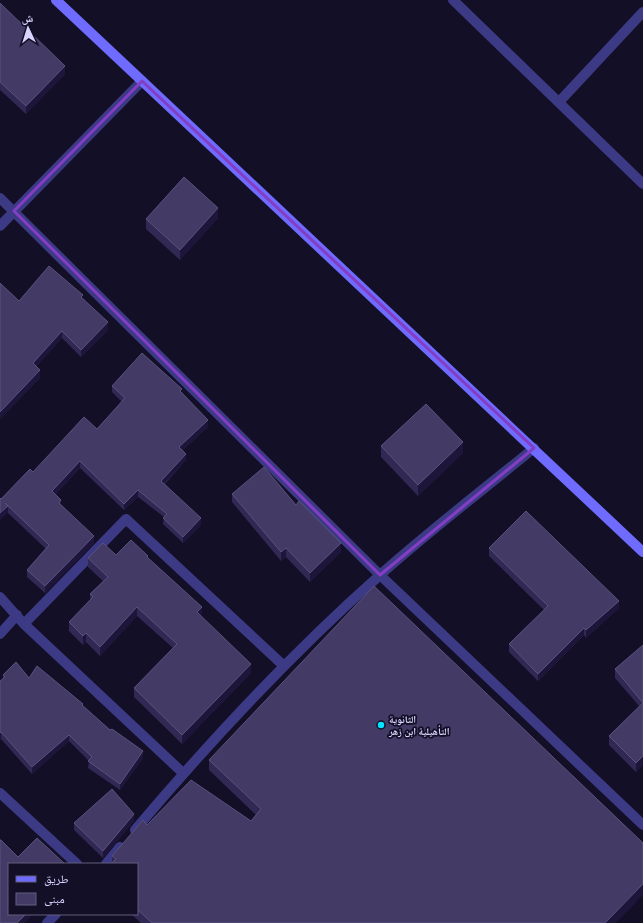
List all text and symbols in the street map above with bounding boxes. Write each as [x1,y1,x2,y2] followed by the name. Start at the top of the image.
[8,8,48,48] north arrow
[21,11,34,26] text: ش
[388,713,450,738] place label: الثانوية التأهيلية ابن زهر
[376,720,386,730] marker: الثانوية التأهيلية ابن زهر
[8,863,138,915] legend
[44,871,69,886] text: طريق
[44,891,65,906] text: مبنى

